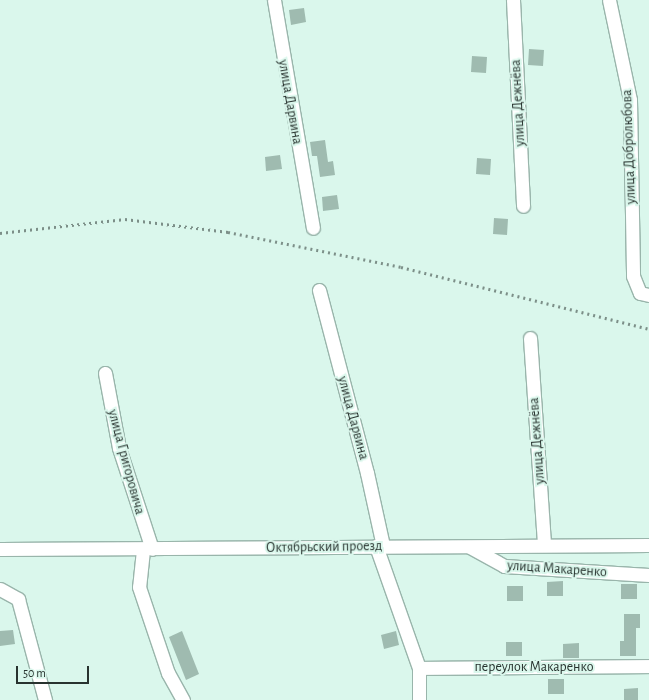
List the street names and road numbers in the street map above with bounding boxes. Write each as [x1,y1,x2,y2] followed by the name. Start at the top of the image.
[274,58,306,146] street label: улица Дарвина
[507,59,529,147] street label: улица Дежнёва
[619,89,639,205] street label: улица Добролюбова
[334,374,372,462] street label: улица Дарвина
[526,397,548,485] street label: улица Дежнёва
[104,408,148,516] street label: улица Григоровича
[266,538,382,556] street label: Октябрьский проезд
[507,557,607,581] street label: улица Макаренко
[475,659,593,675] street label: переулок Макаренко

